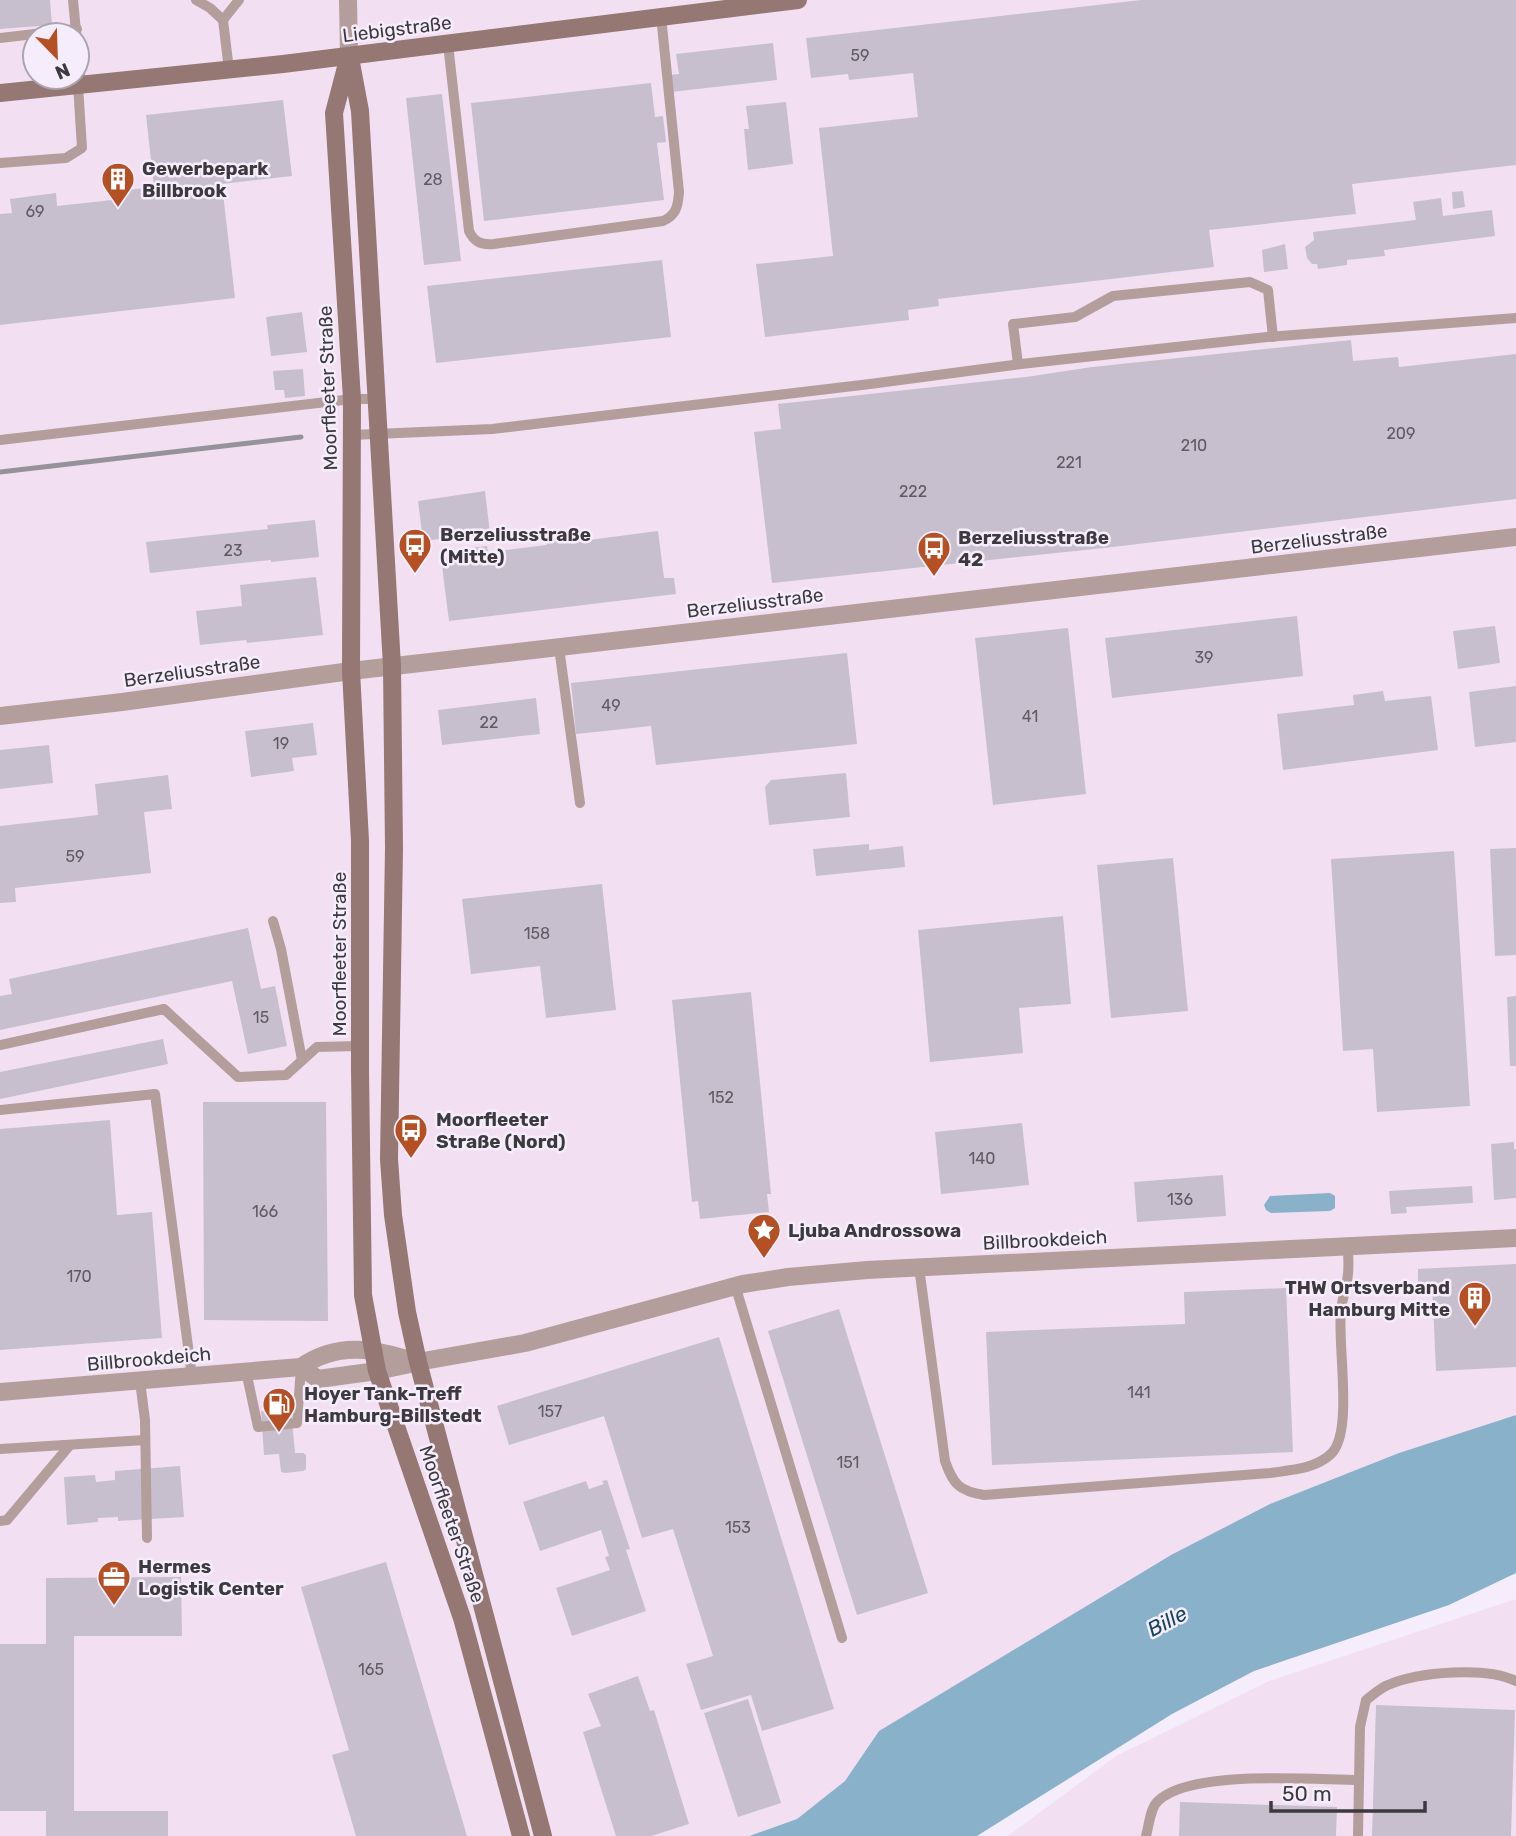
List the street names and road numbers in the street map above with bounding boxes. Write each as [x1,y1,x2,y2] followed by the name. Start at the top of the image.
[341,11,453,47] street label: Liebigstraße
[314,305,342,471] street label: Moorfleeter Straße
[1249,519,1389,559] street label: Berzeliusstraße
[685,583,825,623] street label: Berzeliusstraße
[122,650,262,692] street label: Berzeliusstraße
[328,872,351,1036] street label: Moorfleeter Straße
[982,1225,1108,1255] street label: Billbrookdeich
[86,1342,212,1376] street label: Billbrookdeich
[414,1442,490,1606] street label: Moorfleeter Straße

